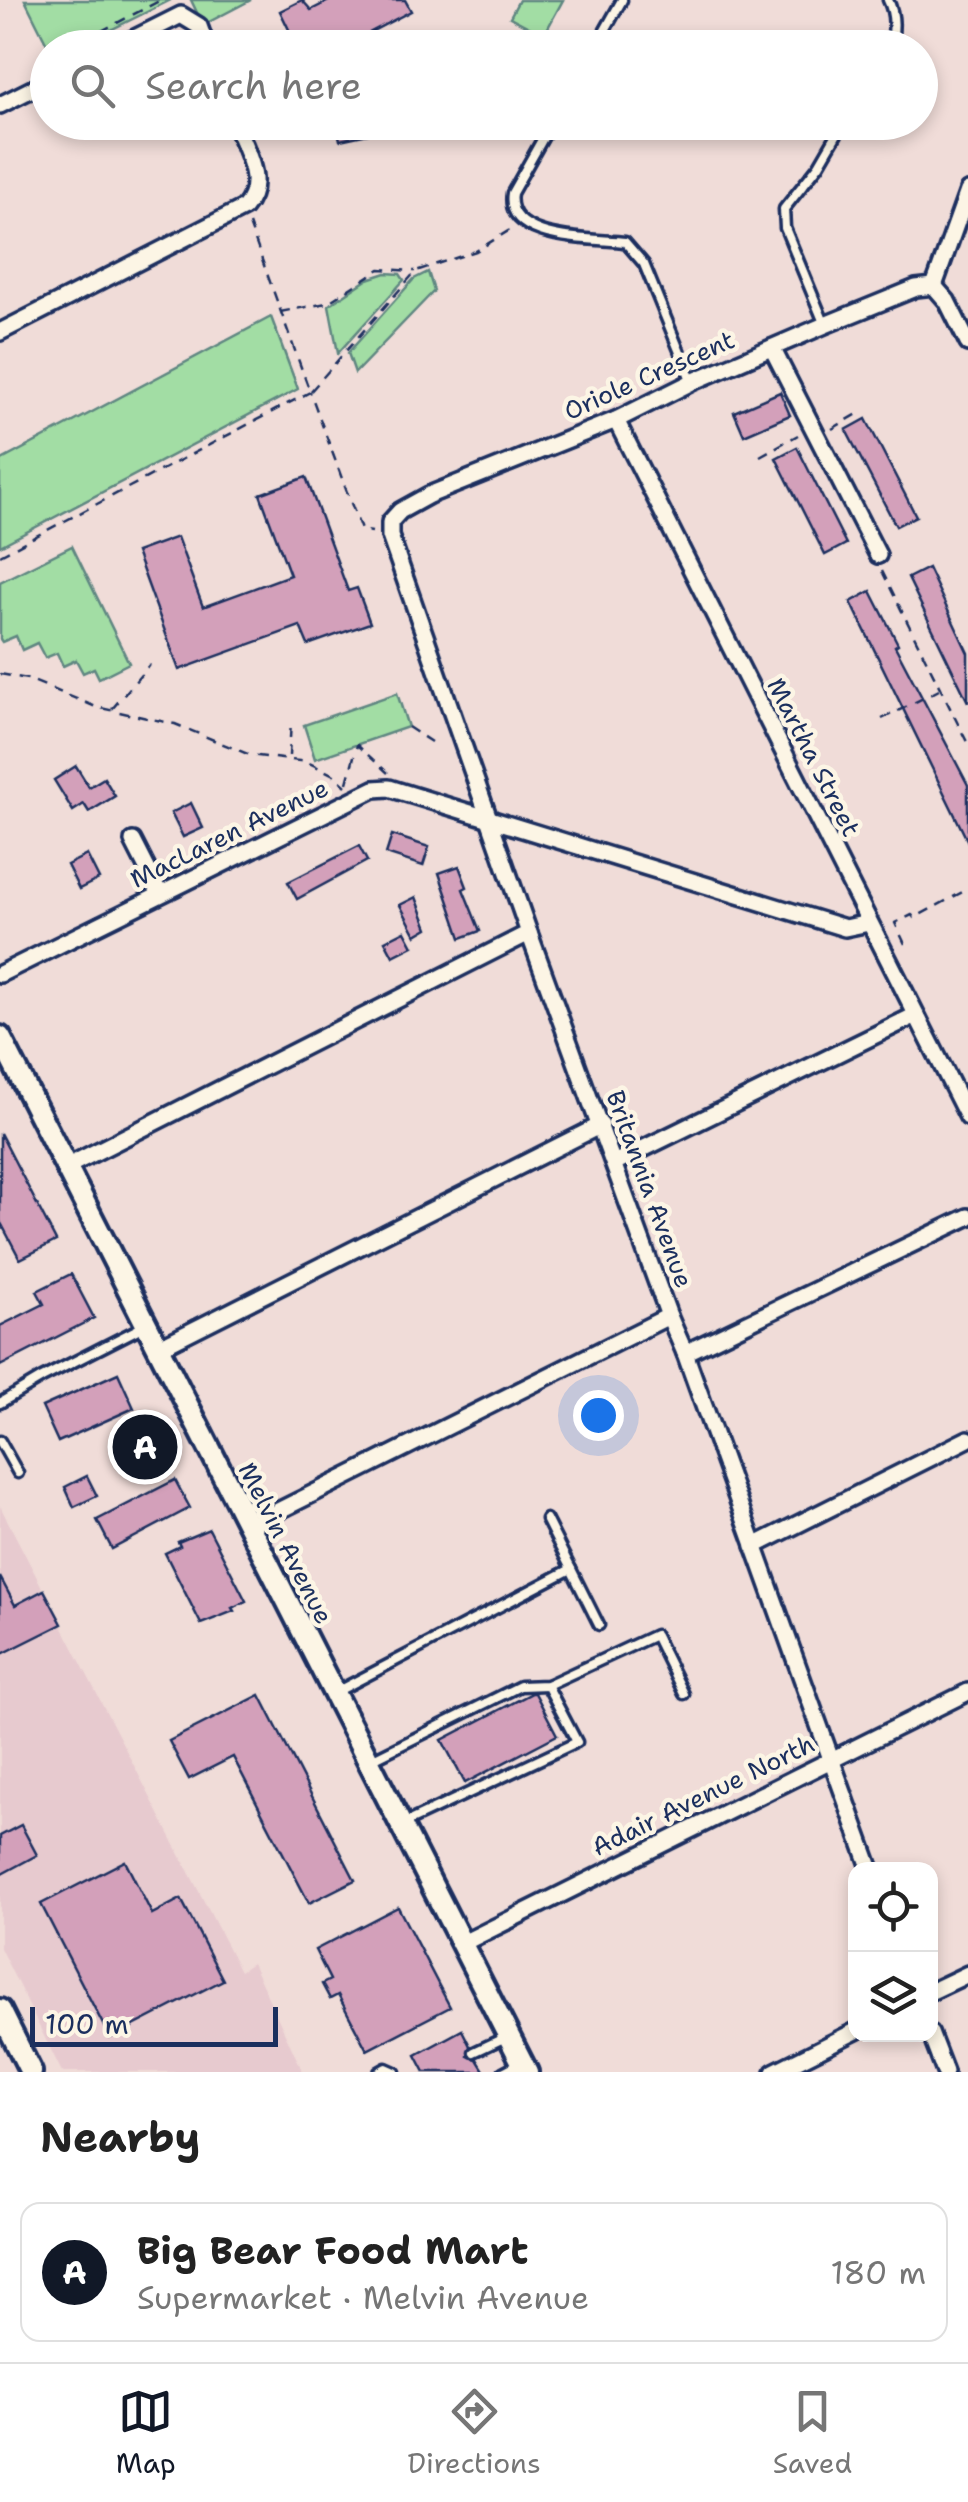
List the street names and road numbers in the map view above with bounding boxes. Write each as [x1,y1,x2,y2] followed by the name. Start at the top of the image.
[558,322,740,428] street label: Oriole Crescent
[759,672,869,842] street label: Martha Street
[124,770,334,896] street label: MacLaren Avenue
[599,1086,701,1292] street label: Britannia Avenue
[231,1457,341,1629] street label: Melvin Avenue
[586,1726,820,1864] street label: Adair Avenue North

